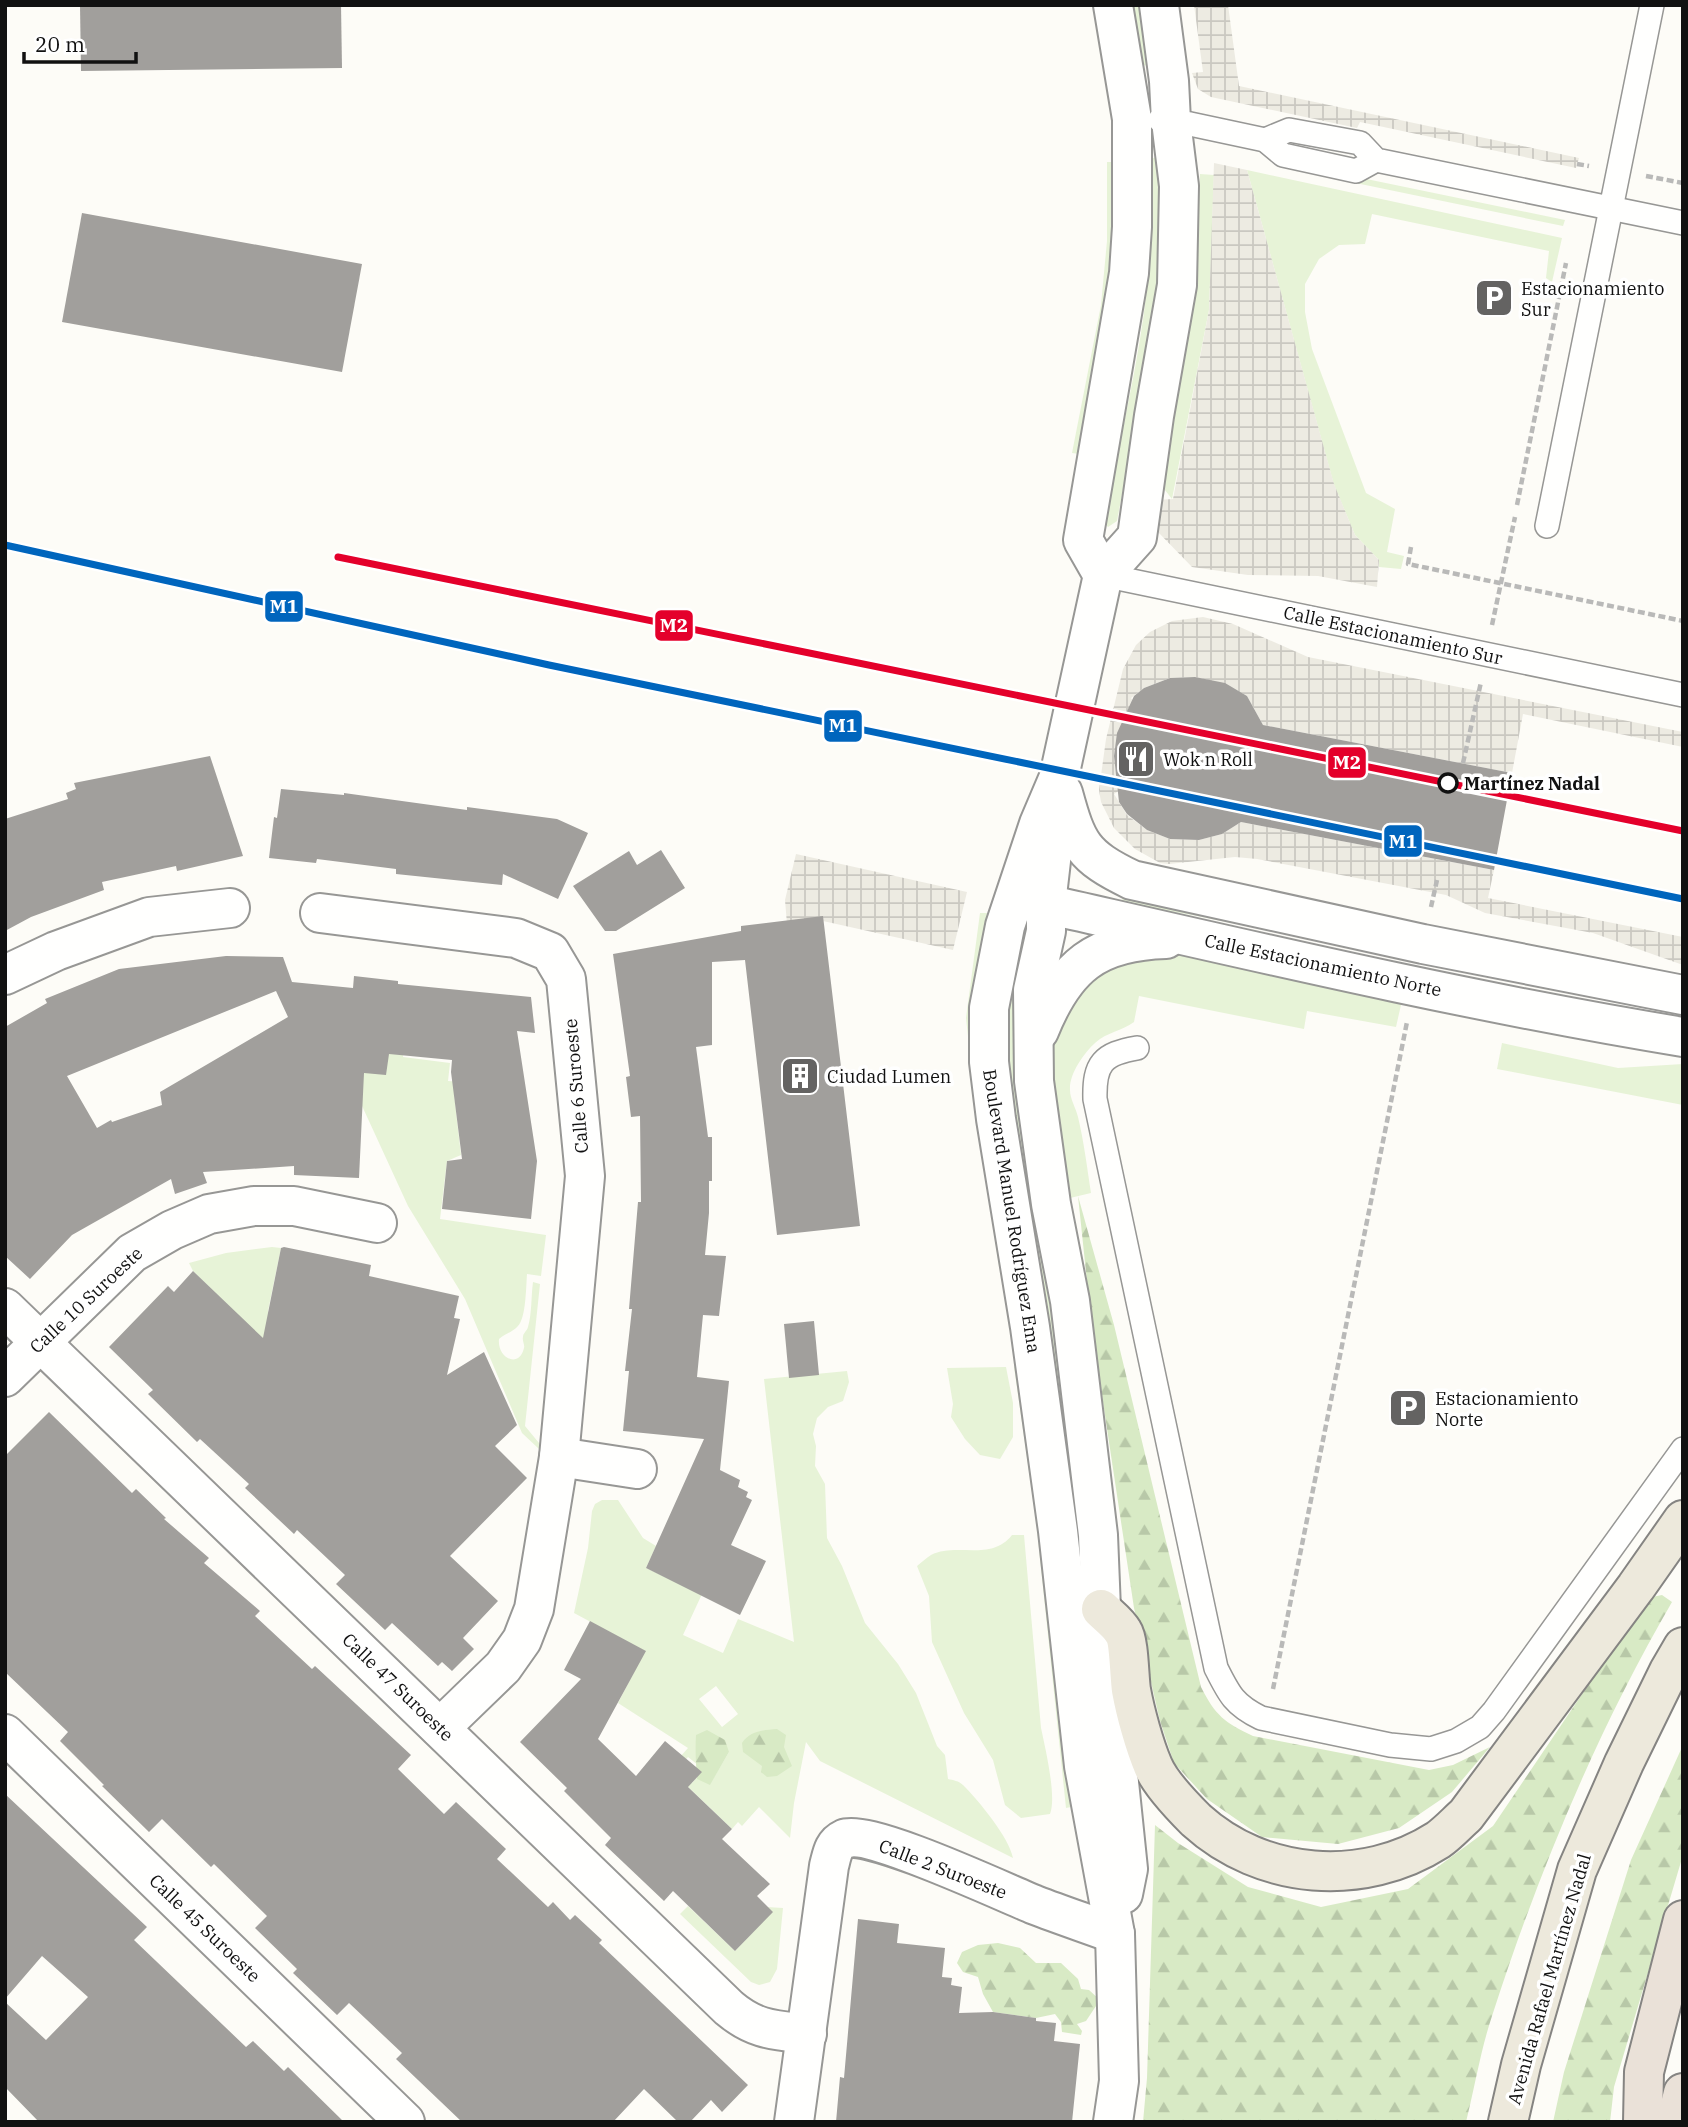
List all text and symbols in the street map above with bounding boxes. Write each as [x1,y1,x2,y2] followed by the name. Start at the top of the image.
[24,21,136,65] scale bar
[35,30,85,58] text: 20 m
[1473,277,1515,319] parking icon: Estacionamiento Sur
[1521,277,1664,321] place label: Estacionamiento Sur
[264,590,304,623] line badge: M1
[270,594,298,618] text: M1
[1281,601,1505,669] street label: Calle Estacionamiento Sur
[654,609,694,642] line badge: M2
[660,613,688,637] text: M2
[823,709,863,743] line badge: M1
[829,713,857,737] text: M1
[1115,738,1157,780] restaurant icon: Wok n Roll
[1327,746,1367,779] line badge: M2
[1163,748,1253,771] place label: Wok n Roll
[1333,750,1361,774] text: M2
[1464,772,1600,795] place label: Martínez Nadal
[1438,773,1458,793] marker: Martínez Nadal
[1383,824,1423,858] line badge: M1
[1389,829,1417,853] text: M1
[1202,929,1444,1001] street label: Calle Estacionamiento Norte
[559,1018,593,1154] street label: Calle 6 Suroeste
[779,1055,821,1097] building icon: Ciudad Lumen
[827,1065,951,1088] place label: Ciudad Lumen
[978,1067,1046,1355] street label: Boulevard Manuel Rodríguez Ema
[25,1242,147,1358] street label: Calle 10 Suroeste
[1387,1387,1429,1429] parking icon: Estacionamiento Norte
[1435,1387,1578,1431] place label: Estacionamiento Norte
[337,1628,459,1746] street label: Calle 47 Suroeste
[876,1834,1010,1904] street label: Calle 2 Suroeste
[1502,1851,1596,2107] street label: Avenida Rafael Martínez Nadal
[144,1869,266,1987] street label: Calle 45 Suroeste

